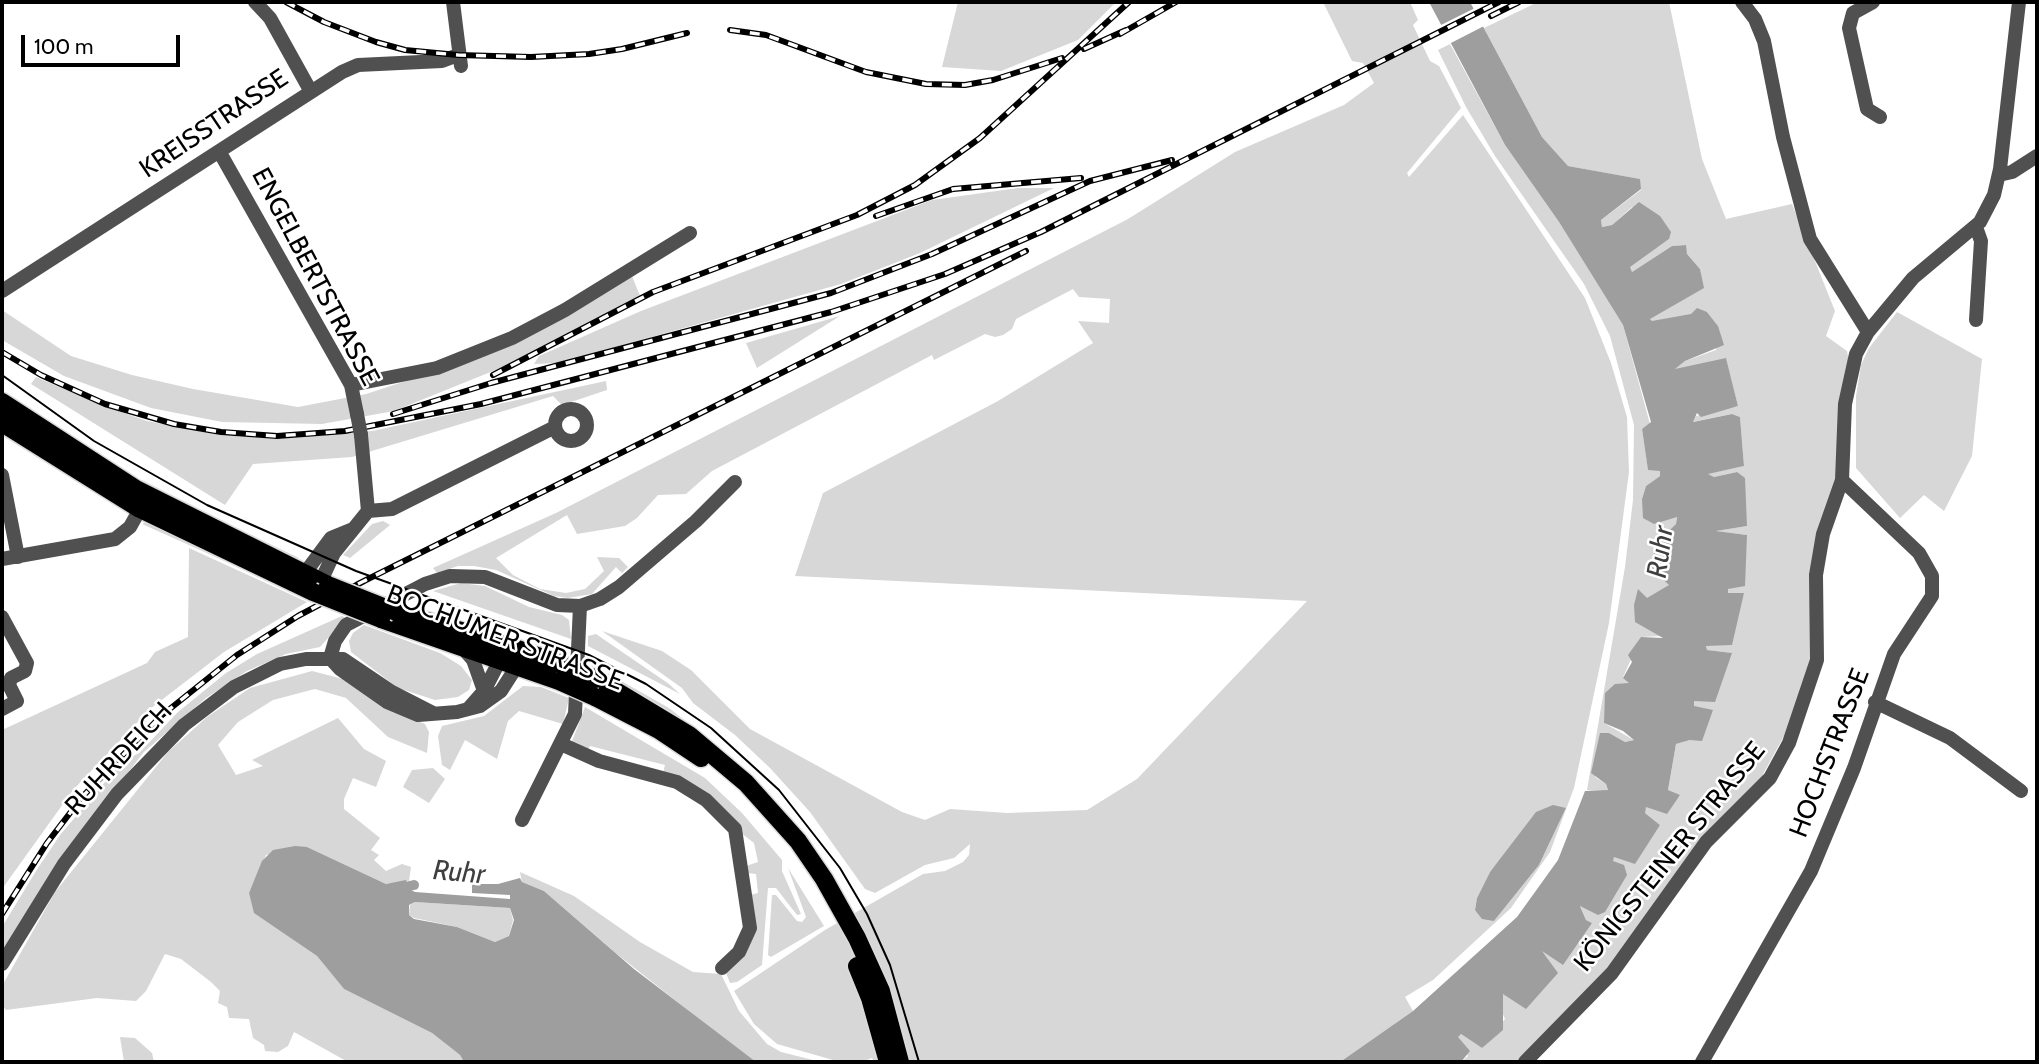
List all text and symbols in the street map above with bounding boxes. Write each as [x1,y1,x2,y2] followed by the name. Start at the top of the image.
[24,21,184,65] scale bar
[34,34,93,59] text: 100 m
[134,63,294,185] street label: KREISSTRASSE
[244,163,386,391] street label: ENGELBERTSTRASSE
[1641,524,1681,580] water label: Ruhr
[382,578,628,698] street label: BOCHUMER STRASSE
[1783,664,1877,842] street label: HOCHSTRASSE
[59,696,179,822] street label: RUHRDEICH
[1568,736,1772,978] street label: KÖNIGSTEINER STRASSE
[432,854,486,892] water label: Ruhr

